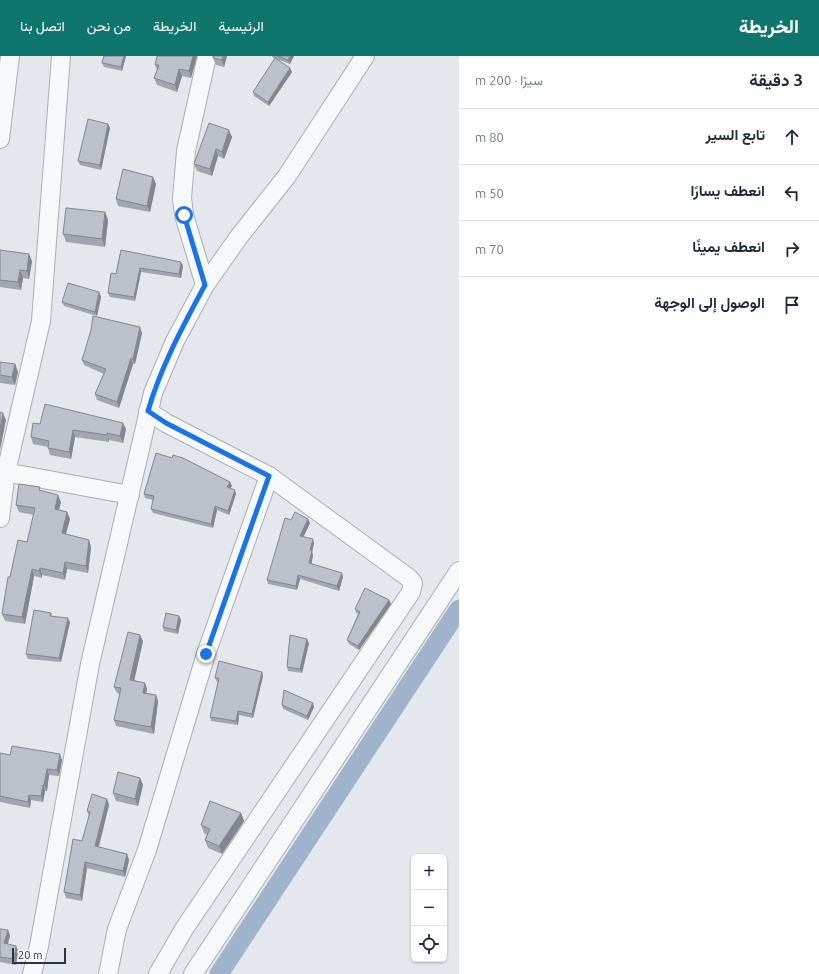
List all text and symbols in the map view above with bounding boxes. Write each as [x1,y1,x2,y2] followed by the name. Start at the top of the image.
[739,15,799,37] text: الخريطة
[20,18,65,34] text: اتصل بنا
[87,18,131,34] text: من نحن
[153,18,196,34] text: الخريطة
[218,18,264,34] text: الرئيسية
[749,70,803,89] text: 3 دقيقة
[475,73,543,87] text: سيرًا · 200 m
[706,126,765,143] text: تابع السير
[781,126,803,148] icon: ahead
[475,130,504,144] text: 80 m
[690,182,765,199] text: انعطف يسارًا
[781,182,803,204] icon: left
[475,186,504,200] text: 50 m
[175,206,193,224] route start
[692,238,765,255] text: انعطف يمينًا
[781,238,803,260] icon: right
[475,242,504,256] text: 70 m
[654,294,765,311] text: الوصول إلى الوجهة
[781,294,803,316] icon: arrive
[197,645,215,663] route end
[411,854,447,962] map controls
[411,854,447,890] button: +
[411,890,447,926] button: −
[411,926,447,962] button: locate
[12,946,66,965] scale bar
[18,949,42,961] text: 20 m

